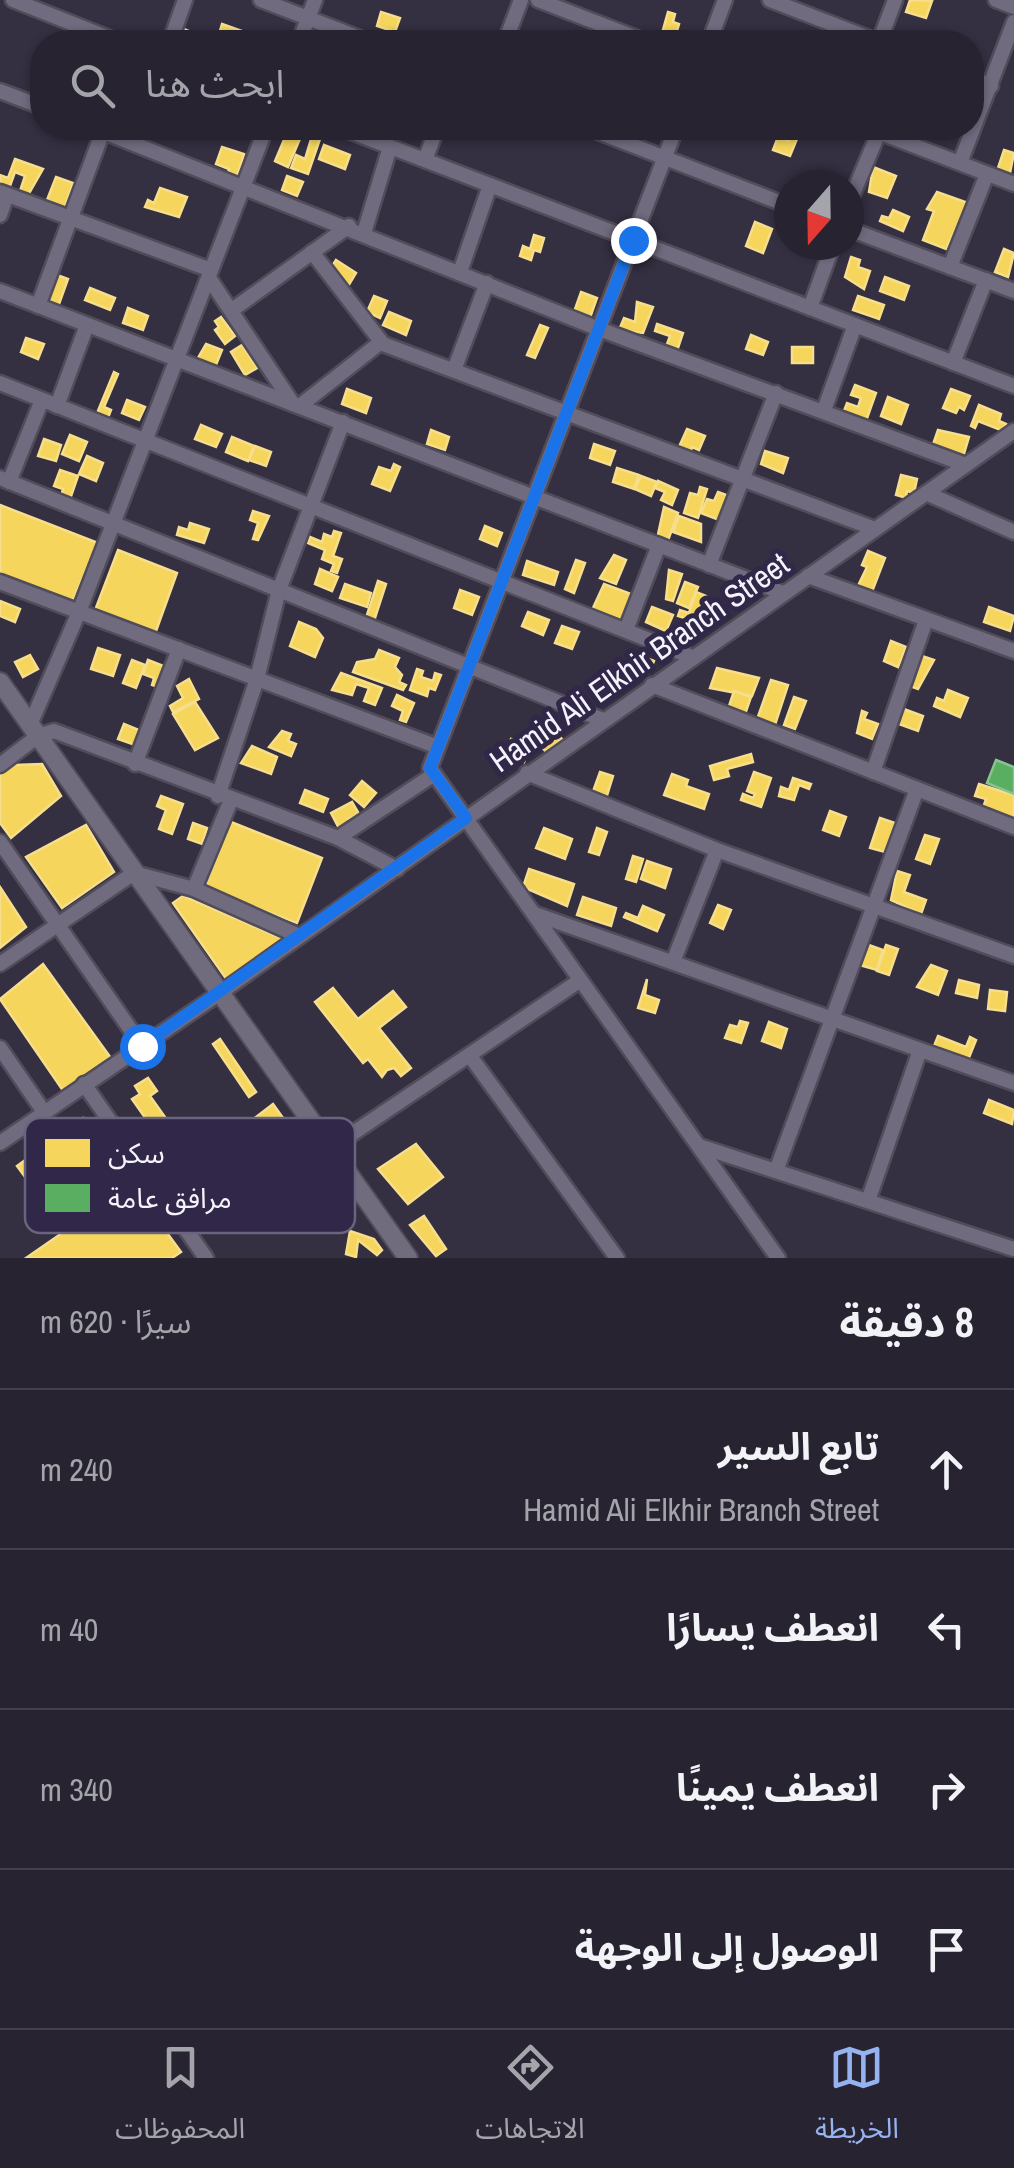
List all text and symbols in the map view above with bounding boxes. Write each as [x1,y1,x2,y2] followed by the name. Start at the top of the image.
[30,30,984,140] search box
[65,58,120,113] icon: search
[145,58,285,109] text: ابحث هنا
[774,170,864,260] north arrow
[611,218,657,264] route end
[481,542,797,782] street label: Hamid Ali Elkhir Branch Street
[120,1024,166,1070] route start
[25,1118,355,1233] legend
[108,1134,165,1172] text: سكن
[108,1179,232,1217] text: مرافق عامة
[840,1294,974,1350] text: 8 دقيقة
[40,1300,191,1343] text: سيرًا · 620 m
[718,1421,879,1472] text: تابع السير
[919,1442,974,1497] icon: ahead
[40,1448,113,1491] text: 240 m
[523,1488,879,1531] text: Hamid Ali Elkhir Branch Street
[666,1602,879,1653] text: انعطف يسارًا
[919,1602,974,1657] icon: left
[40,1608,98,1651] text: 40 m
[676,1762,879,1813] text: انعطف يمينًا
[919,1762,974,1817] icon: right
[40,1768,113,1811] text: 340 m
[575,1922,879,1973] text: الوصول إلى الوجهة
[919,1922,974,1977] icon: arrive
[115,2040,245,2159] tab: المحفوظات
[475,2040,585,2159] tab: الاتجاهات
[815,2040,899,2159] tab: الخريطة

